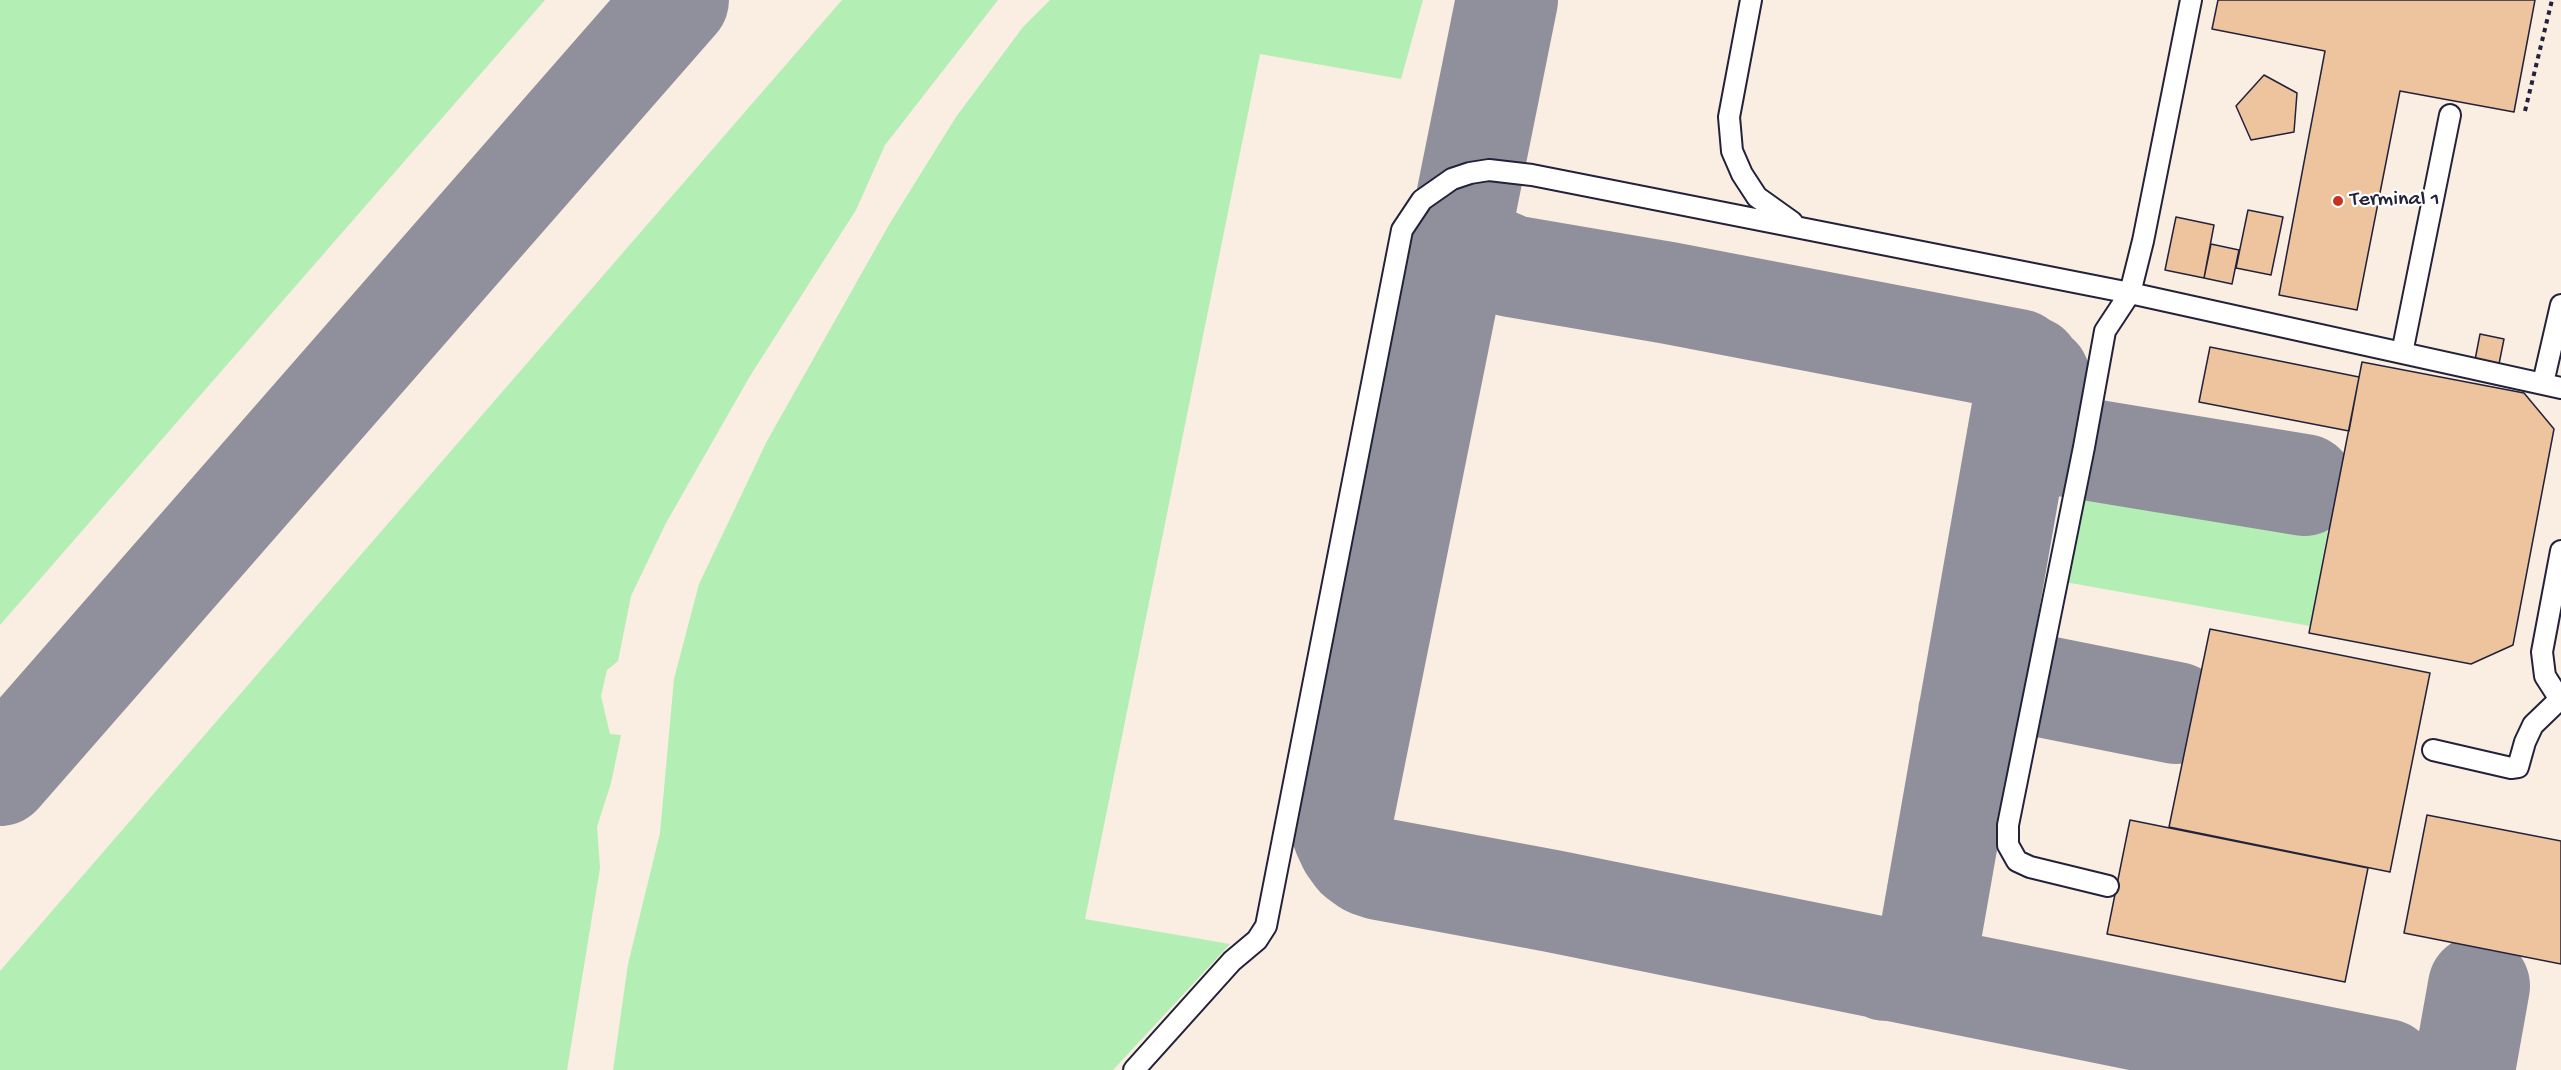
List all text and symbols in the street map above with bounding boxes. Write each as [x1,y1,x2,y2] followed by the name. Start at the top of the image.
[2350,188,2440,214] place label: Terminal 1
[2331,194,2345,208] marker: Terminal 1

